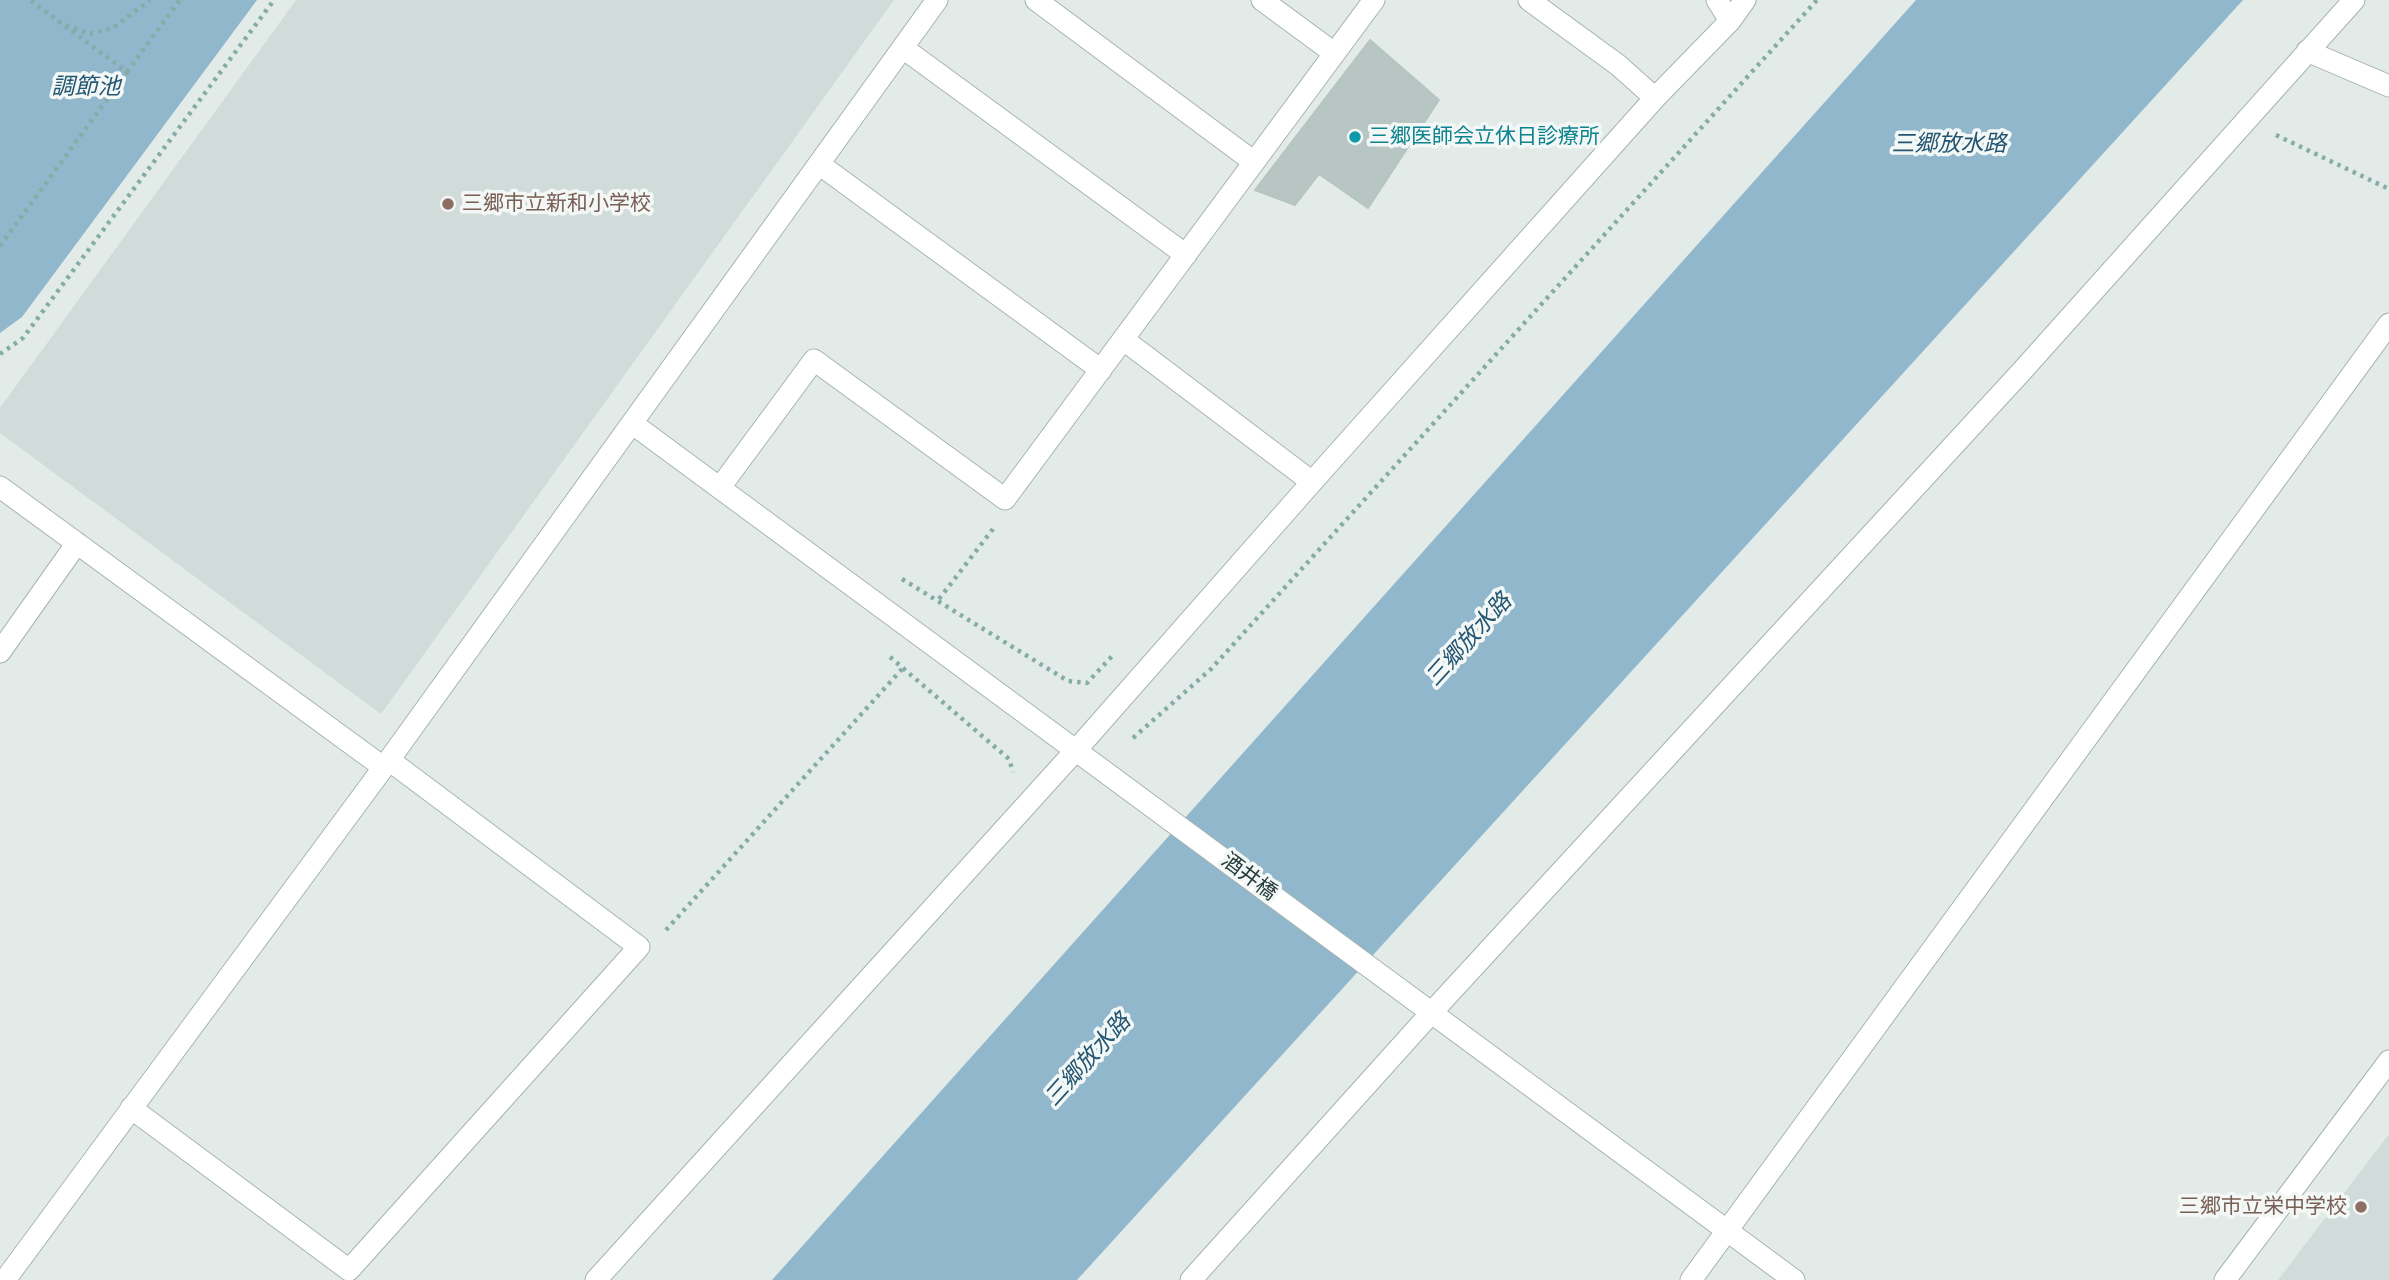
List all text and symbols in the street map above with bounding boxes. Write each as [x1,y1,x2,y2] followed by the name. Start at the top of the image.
[52,73,120,101] water label: 調節池
[1369,124,1600,150] place label: 三郷医師会立休日診療所
[1347,129,1363,145] marker: 三郷医師会立休日診療所
[1892,130,2006,158] water label: 三郷放水路
[462,191,651,217] place label: 三郷市立新和小学校
[440,196,456,212] marker: 三郷市立新和小学校
[1420,588,1518,692] water label: 三郷放水路
[1216,848,1282,906] street label: 酒井橋
[1039,1008,1137,1112] water label: 三郷放水路
[2179,1194,2347,1220] place label: 三郷市立栄中学校
[2353,1199,2369,1215] marker: 三郷市立栄中学校

